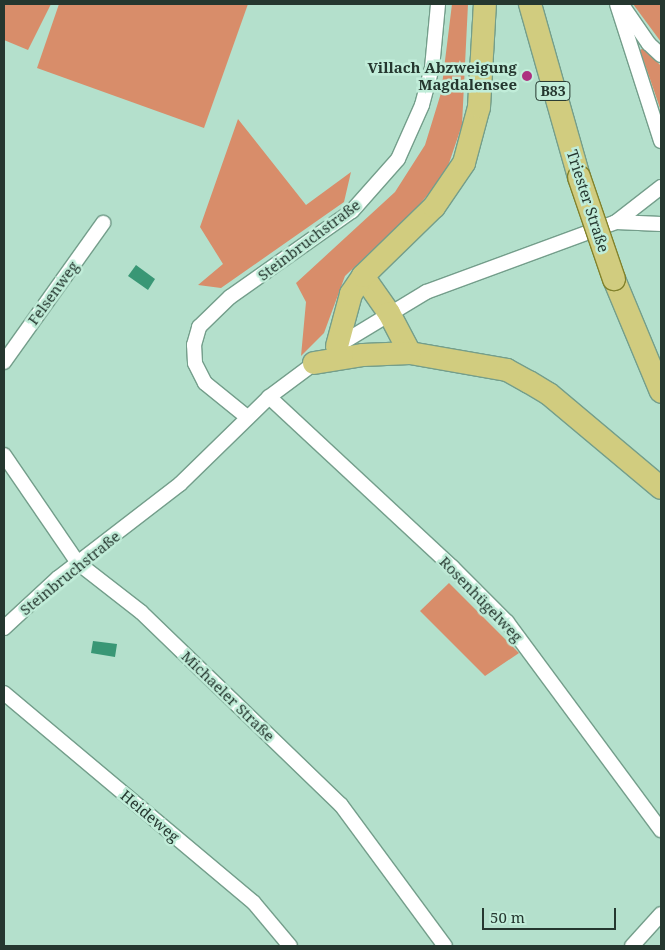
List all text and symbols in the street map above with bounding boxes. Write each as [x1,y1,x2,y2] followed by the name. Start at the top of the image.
[367,58,517,93] place label: Villach Abzweigung Magdalensee
[521,70,533,82] marker: Villach Abzweigung Magdalensee
[534,80,572,102] road number: B83
[563,148,613,254] street label: Triester Straße
[254,196,364,284] street label: Steinbruchstraße
[24,258,82,328] street label: Felsenweg
[16,527,124,619] street label: Steinbruchstraße
[436,553,526,645] street label: Rosenhügelweg
[178,647,278,745] street label: Michaeler Straße
[117,786,183,846] street label: Heideweg
[485,898,619,930] scale bar
[490,907,525,927] text: 50 m

